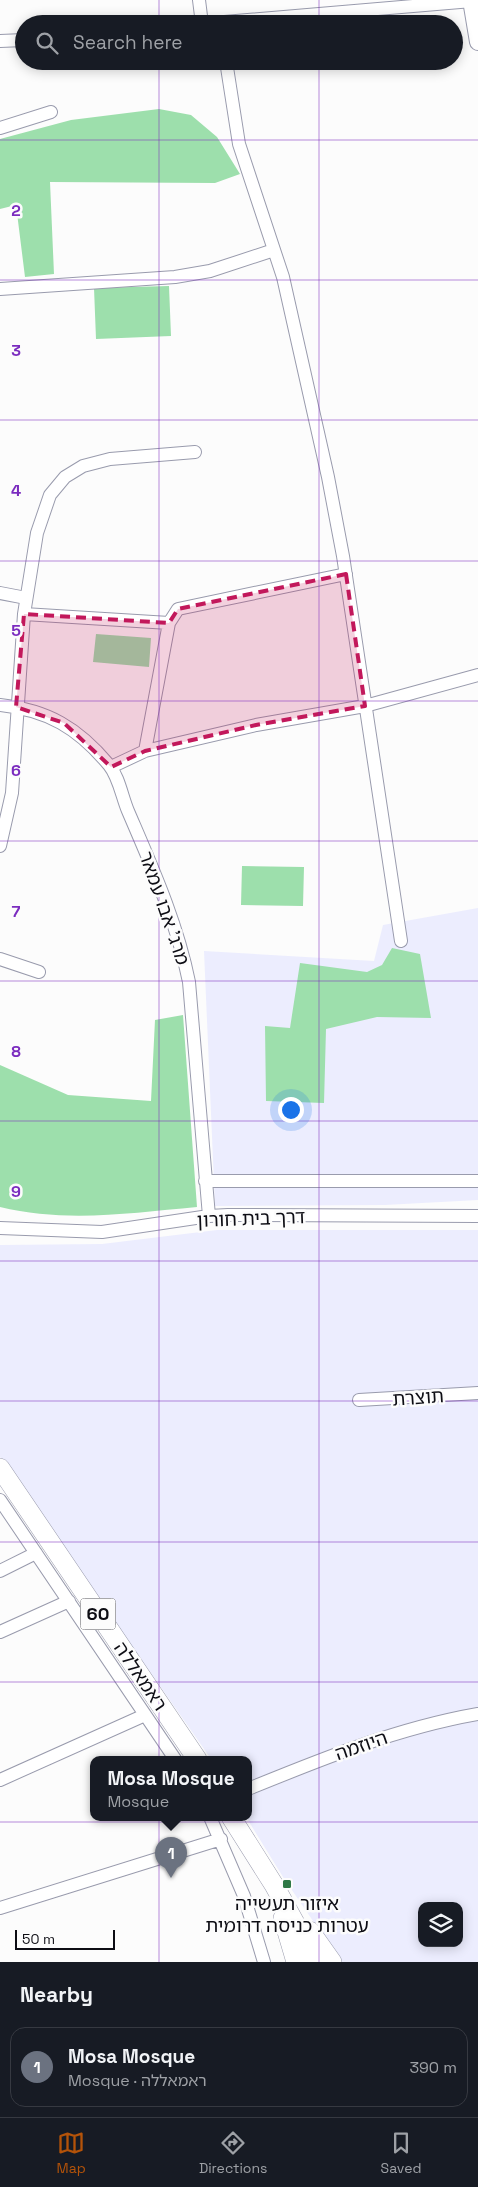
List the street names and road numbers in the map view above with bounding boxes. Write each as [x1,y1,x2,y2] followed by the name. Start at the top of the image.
[133,848,196,968] street label: מרג' אבו עמאר
[196,1204,306,1233] street label: דרך בית חורון
[391,1383,445,1412] street label: תוצרת
[80,1598,116,1630] road number: 60
[108,1637,173,1716] street label: ראמאללה
[332,1725,391,1766] street label: היוזמה

